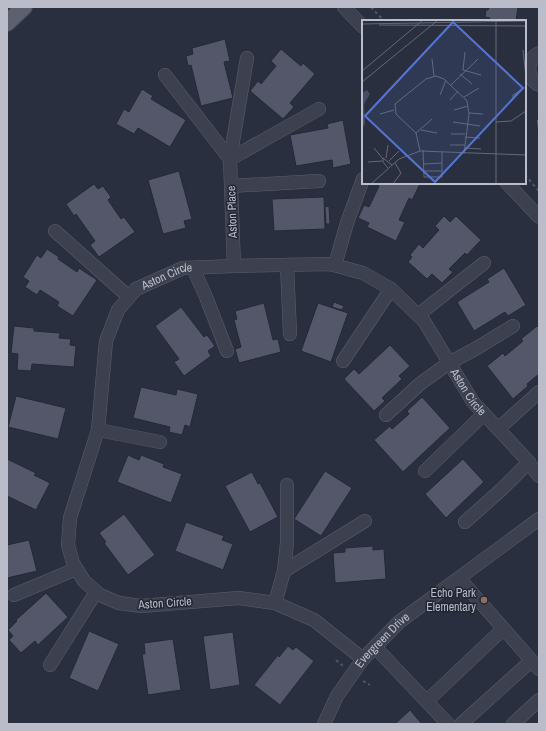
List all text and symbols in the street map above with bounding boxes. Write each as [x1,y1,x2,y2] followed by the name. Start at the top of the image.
[362,20,526,184] inset map
[223,185,241,240] street label: Aston Place
[138,260,192,294] street label: Aston Circle
[446,365,490,419] street label: Aston Circle
[426,585,476,615] place label: Echo Park Elementary
[137,593,192,613] street label: Aston Circle
[479,595,489,605] marker: Echo Park Elementary
[351,609,413,671] street label: Evergreen Drive

